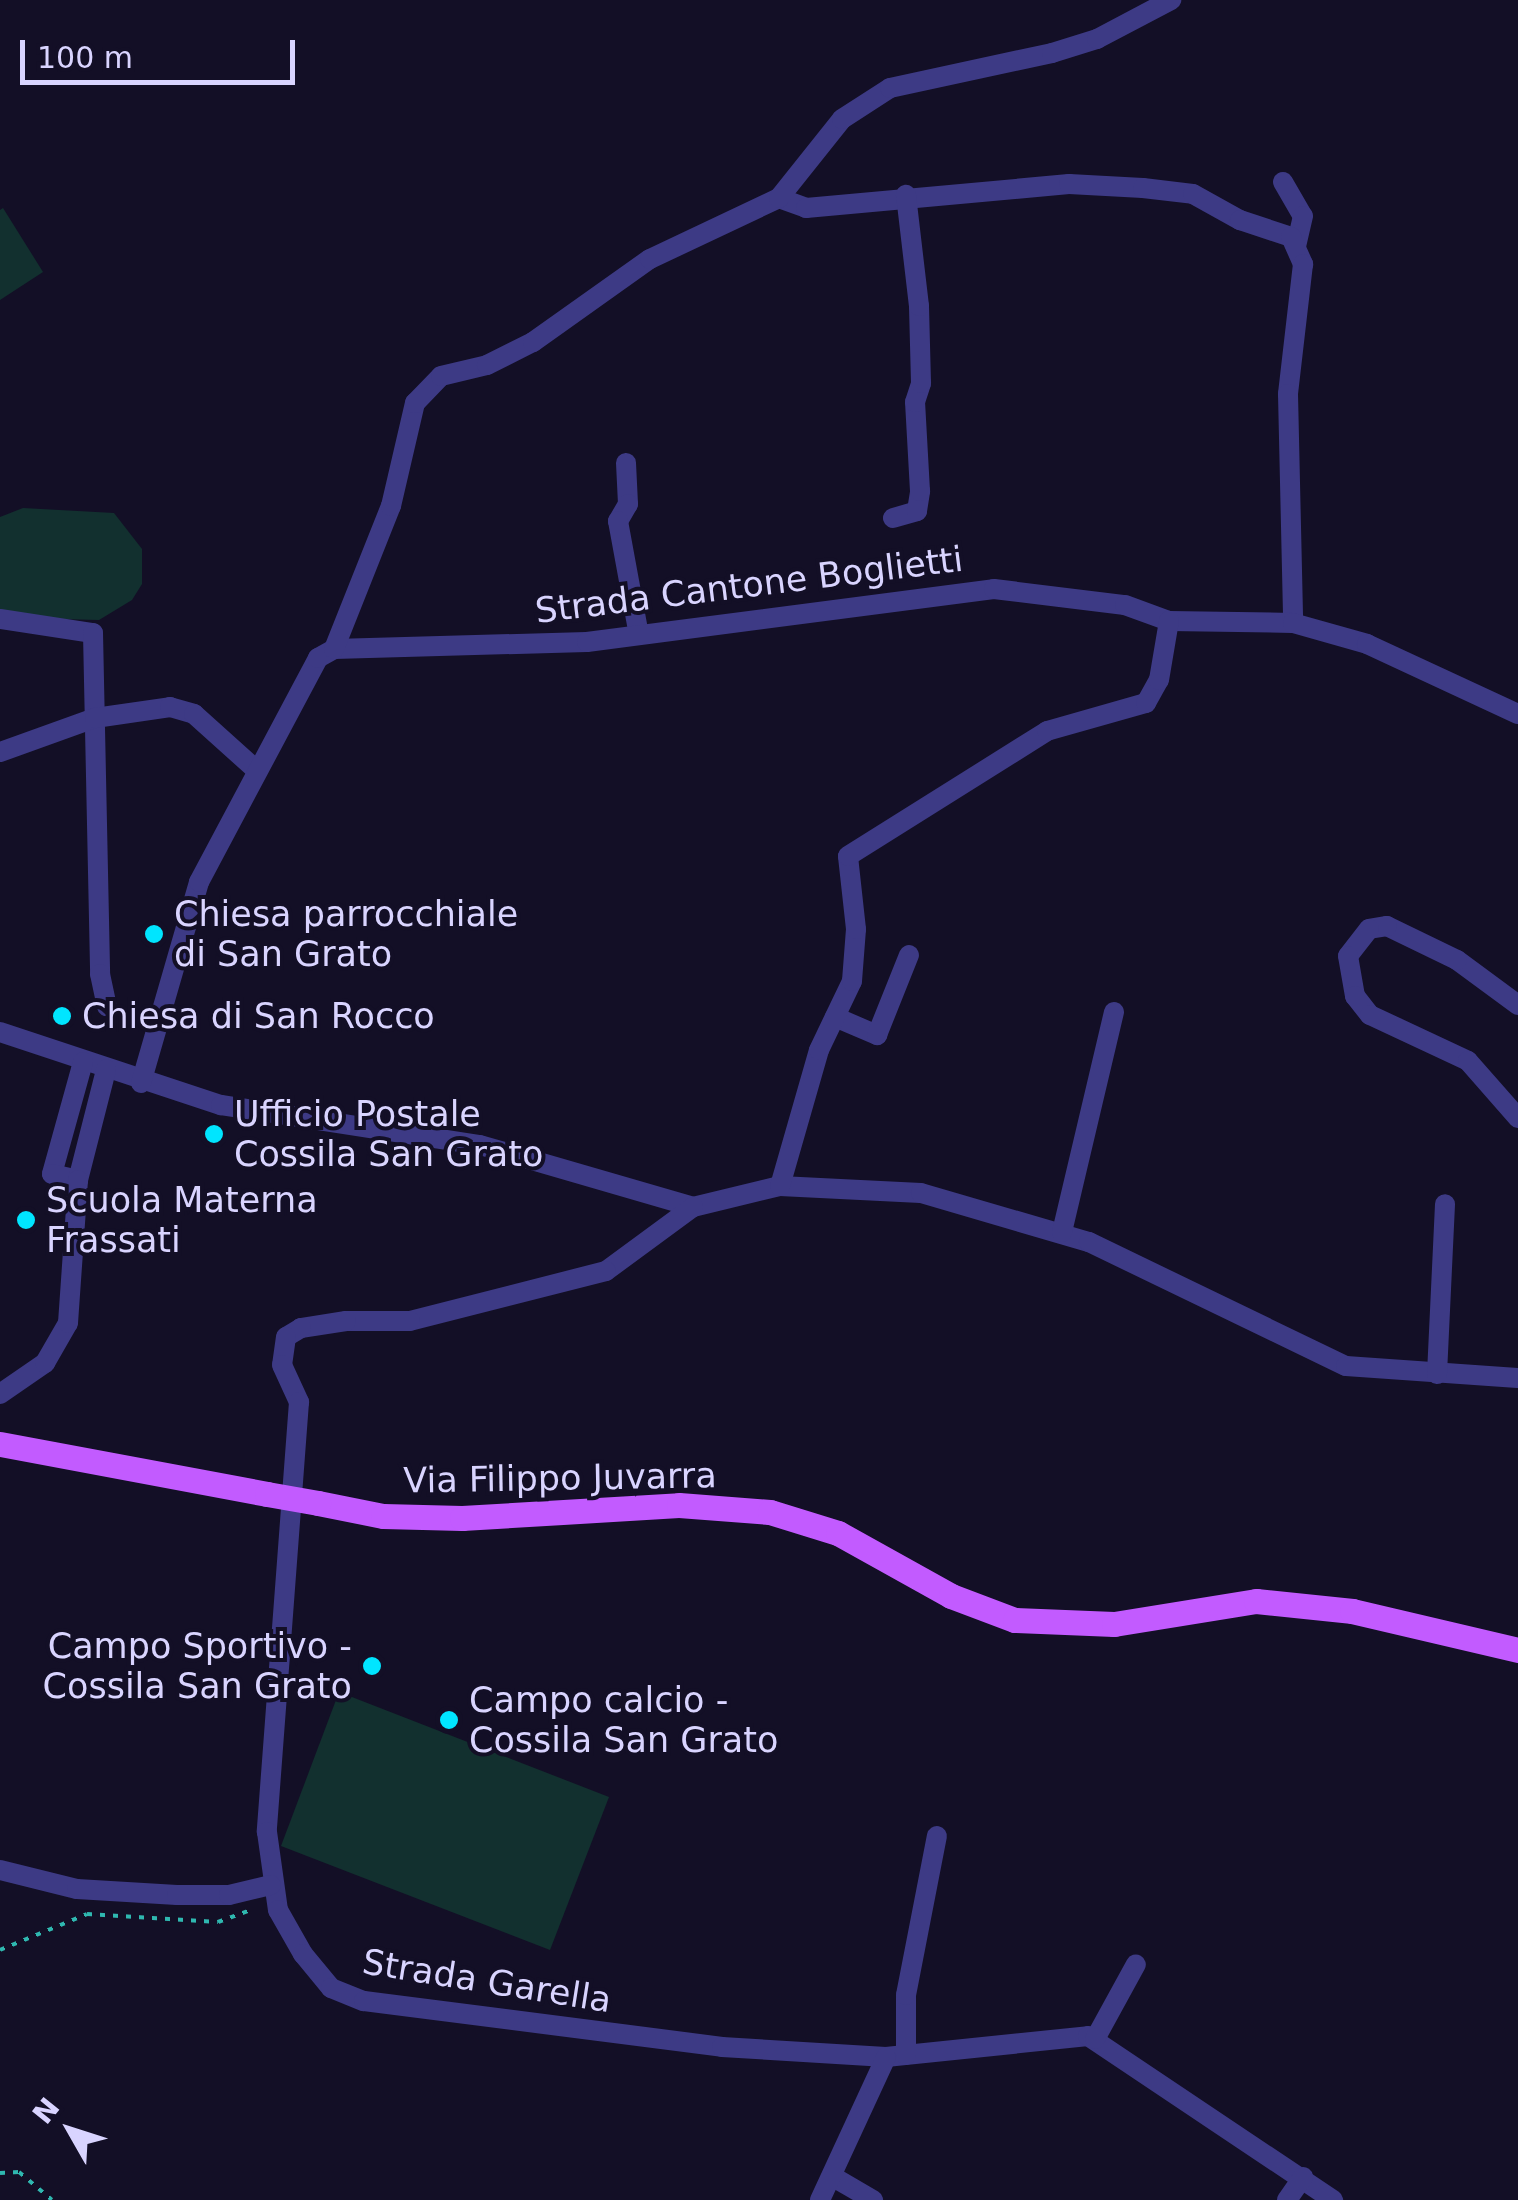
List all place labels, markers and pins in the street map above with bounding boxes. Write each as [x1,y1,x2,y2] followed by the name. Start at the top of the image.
[174,893,518,975] place label: Chiesa parrocchiale di San Grato
[143,923,165,945] marker: Chiesa parrocchiale di San Grato
[82,995,435,1037] place label: Chiesa di San Rocco
[51,1005,73,1027] marker: Chiesa di San Rocco
[234,1093,543,1175] place label: Ufficio Postale Cossila San Grato
[203,1123,225,1145] marker: Ufficio Postale Cossila San Grato
[46,1179,318,1261] place label: Scuola Materna Frassati
[15,1209,37,1231] marker: Scuola Materna Frassati
[43,1625,352,1707] place label: Campo Sportivo - Cossila San Grato
[361,1655,383,1677] marker: Campo Sportivo - Cossila San Grato
[469,1679,778,1761] place label: Campo calcio - Cossila San Grato
[438,1709,460,1731] marker: Campo calcio - Cossila San Grato

